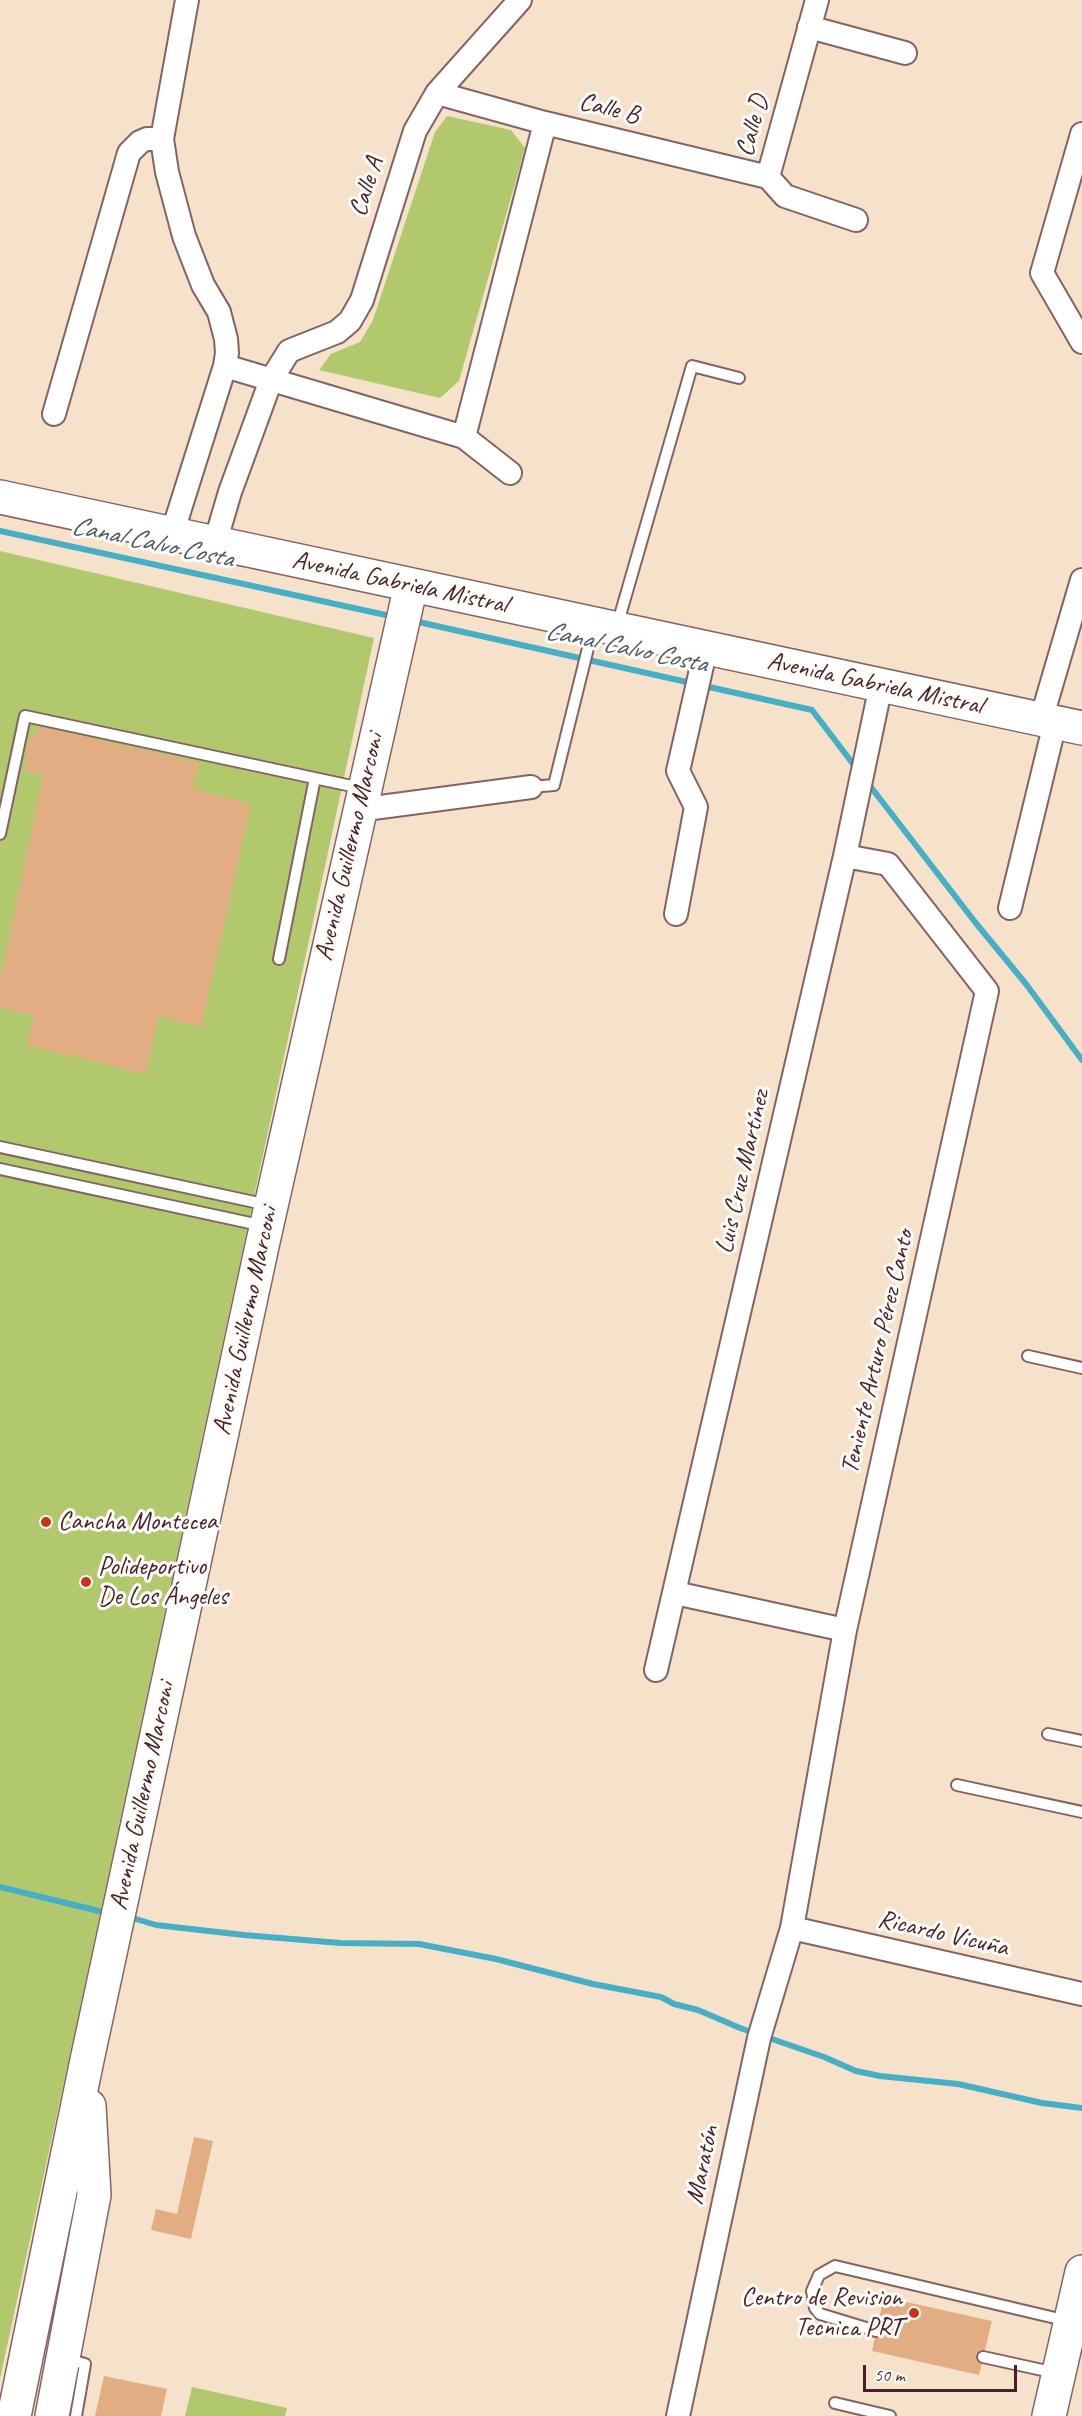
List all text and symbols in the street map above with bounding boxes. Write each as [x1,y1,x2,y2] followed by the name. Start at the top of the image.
[576,87,642,131] street label: Calle B
[730,92,776,160] street label: Calle D
[343,154,391,220] street label: Calle A
[68,510,236,576] water label: Canal Calvo Costa
[290,545,510,621] street label: Avenida Gabriela Mistral
[542,615,710,681] water label: Canal Calvo Costa
[765,646,985,722] street label: Avenida Gabriela Mistral
[309,730,391,964] street label: Avenida Guillermo Marconi
[709,1087,777,1257] street label: Luis Cruz Martínez
[207,1204,285,1438] street label: Avenida Guillermo Marconi
[835,1227,921,1477] street label: Teniente Arturo Pérez Canto
[58,1506,217,1538] place label: Cancha Montecea
[39,1515,53,1529] marker: Cancha Montecea
[98,1551,228,1612] place label: Polideportivo De Los Ángeles
[79,1575,93,1589] marker: Polideportivo De Los Ángeles
[104,1679,182,1913] street label: Avenida Guillermo Marconi
[875,1904,1011,1964] street label: Ricardo Vicuña
[679,2123,727,2207] street label: Maratón
[741,2282,902,2344] place label: Centro de Revision Tecnica PRT
[907,2306,921,2320] marker: Centro de Revision Tecnica PRT
[866,2353,1020,2391] scale bar
[874,2364,905,2386] text: 50 m

